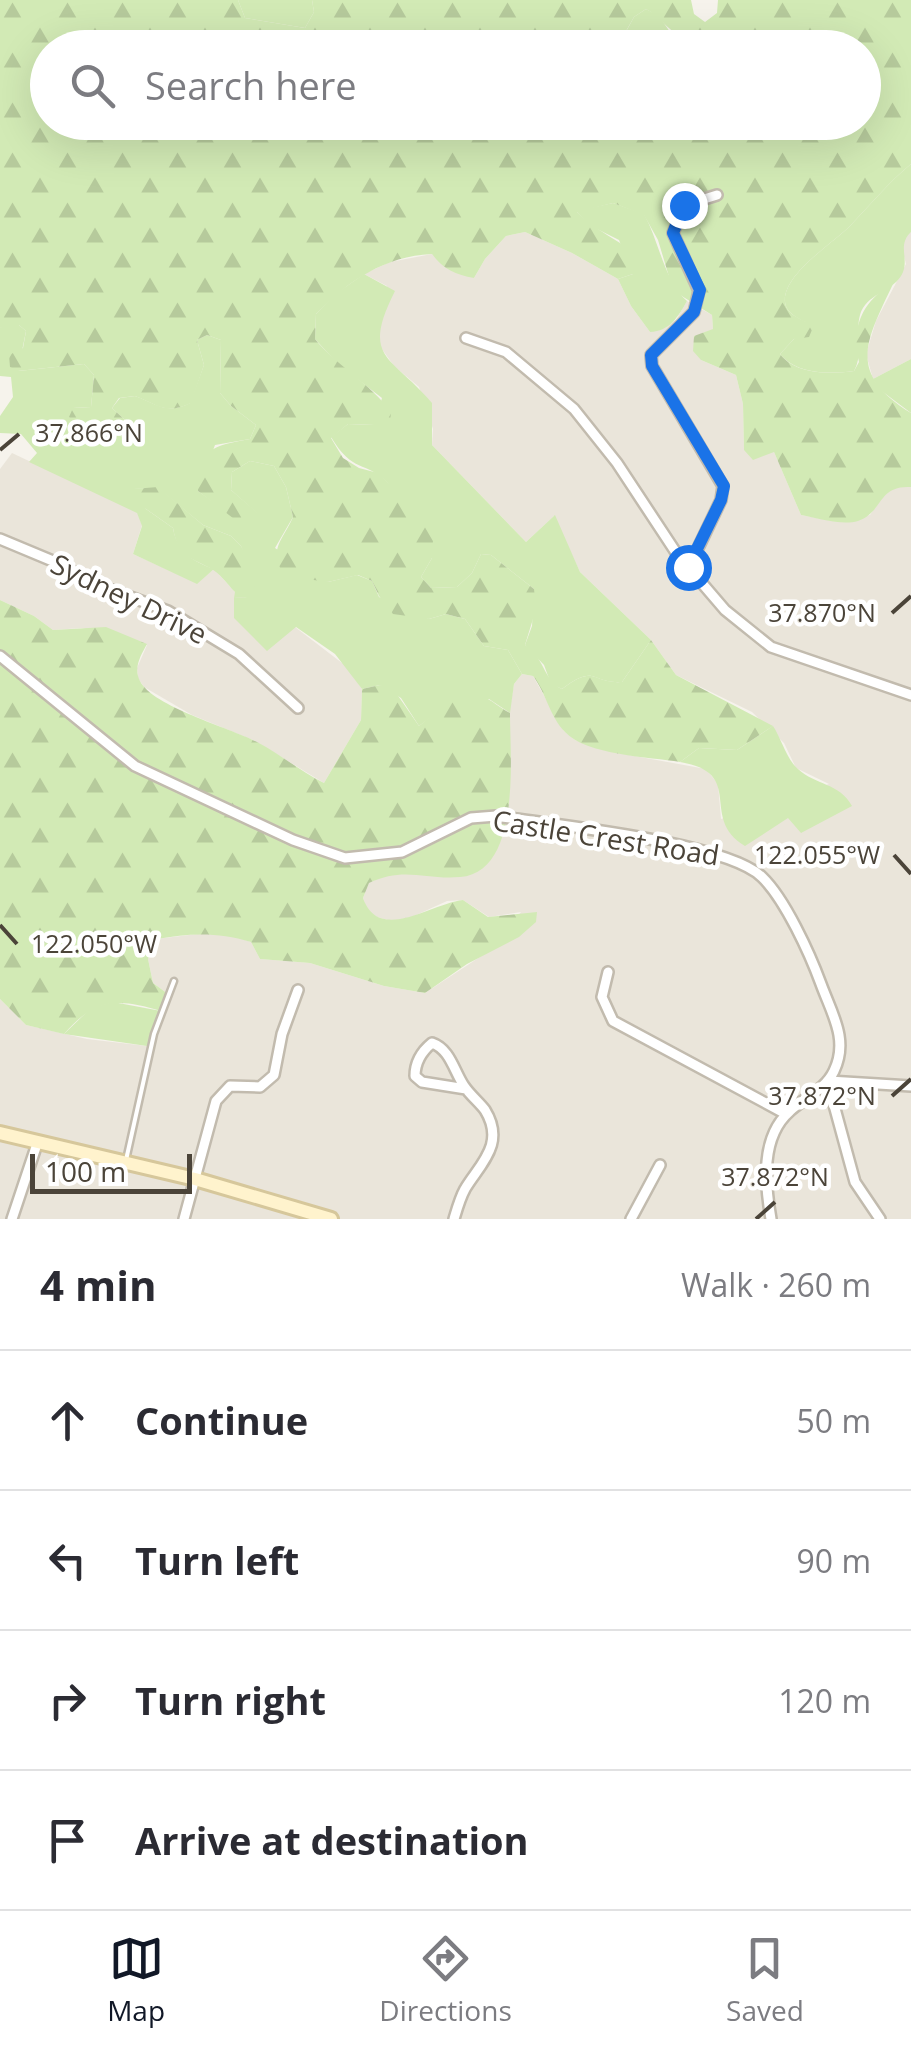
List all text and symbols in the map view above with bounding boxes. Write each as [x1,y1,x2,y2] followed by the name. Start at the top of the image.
[30,30,881,140] search box
[65,58,120,113] icon: search
[145,59,357,111] text: Search here
[662,183,708,229] route end
[35,415,143,449] text: 37.866°N
[45,544,214,652] street label: Sydney Drive
[666,545,712,591] route start
[768,595,876,629] text: 37.870°N
[490,800,722,874] street label: Castle Crest Road
[754,837,880,871] text: 122.055°W
[31,926,157,960] text: 122.050°W
[768,1078,876,1112] text: 37.872°N
[30,1149,192,1194] scale bar
[45,1152,126,1190] text: 100 m
[721,1159,829,1193] text: 37.872°N
[40,1256,157,1313] text: 4 min
[681,1263,871,1306] text: Walk · 260 m
[40,1393,95,1448] icon: ahead
[135,1394,308,1446] text: Continue
[796,1399,871,1442] text: 50 m
[40,1533,95,1588] icon: left
[135,1534,299,1586] text: Turn left
[796,1539,871,1582] text: 90 m
[40,1673,95,1728] icon: right
[135,1674,326,1726] text: Turn right
[778,1679,871,1722] text: 120 m
[40,1813,95,1868] icon: arrive
[135,1814,529,1866] text: Arrive at destination
[107,1931,165,2029] tab: Map
[379,1931,512,2029] tab: Directions
[726,1931,804,2029] tab: Saved

